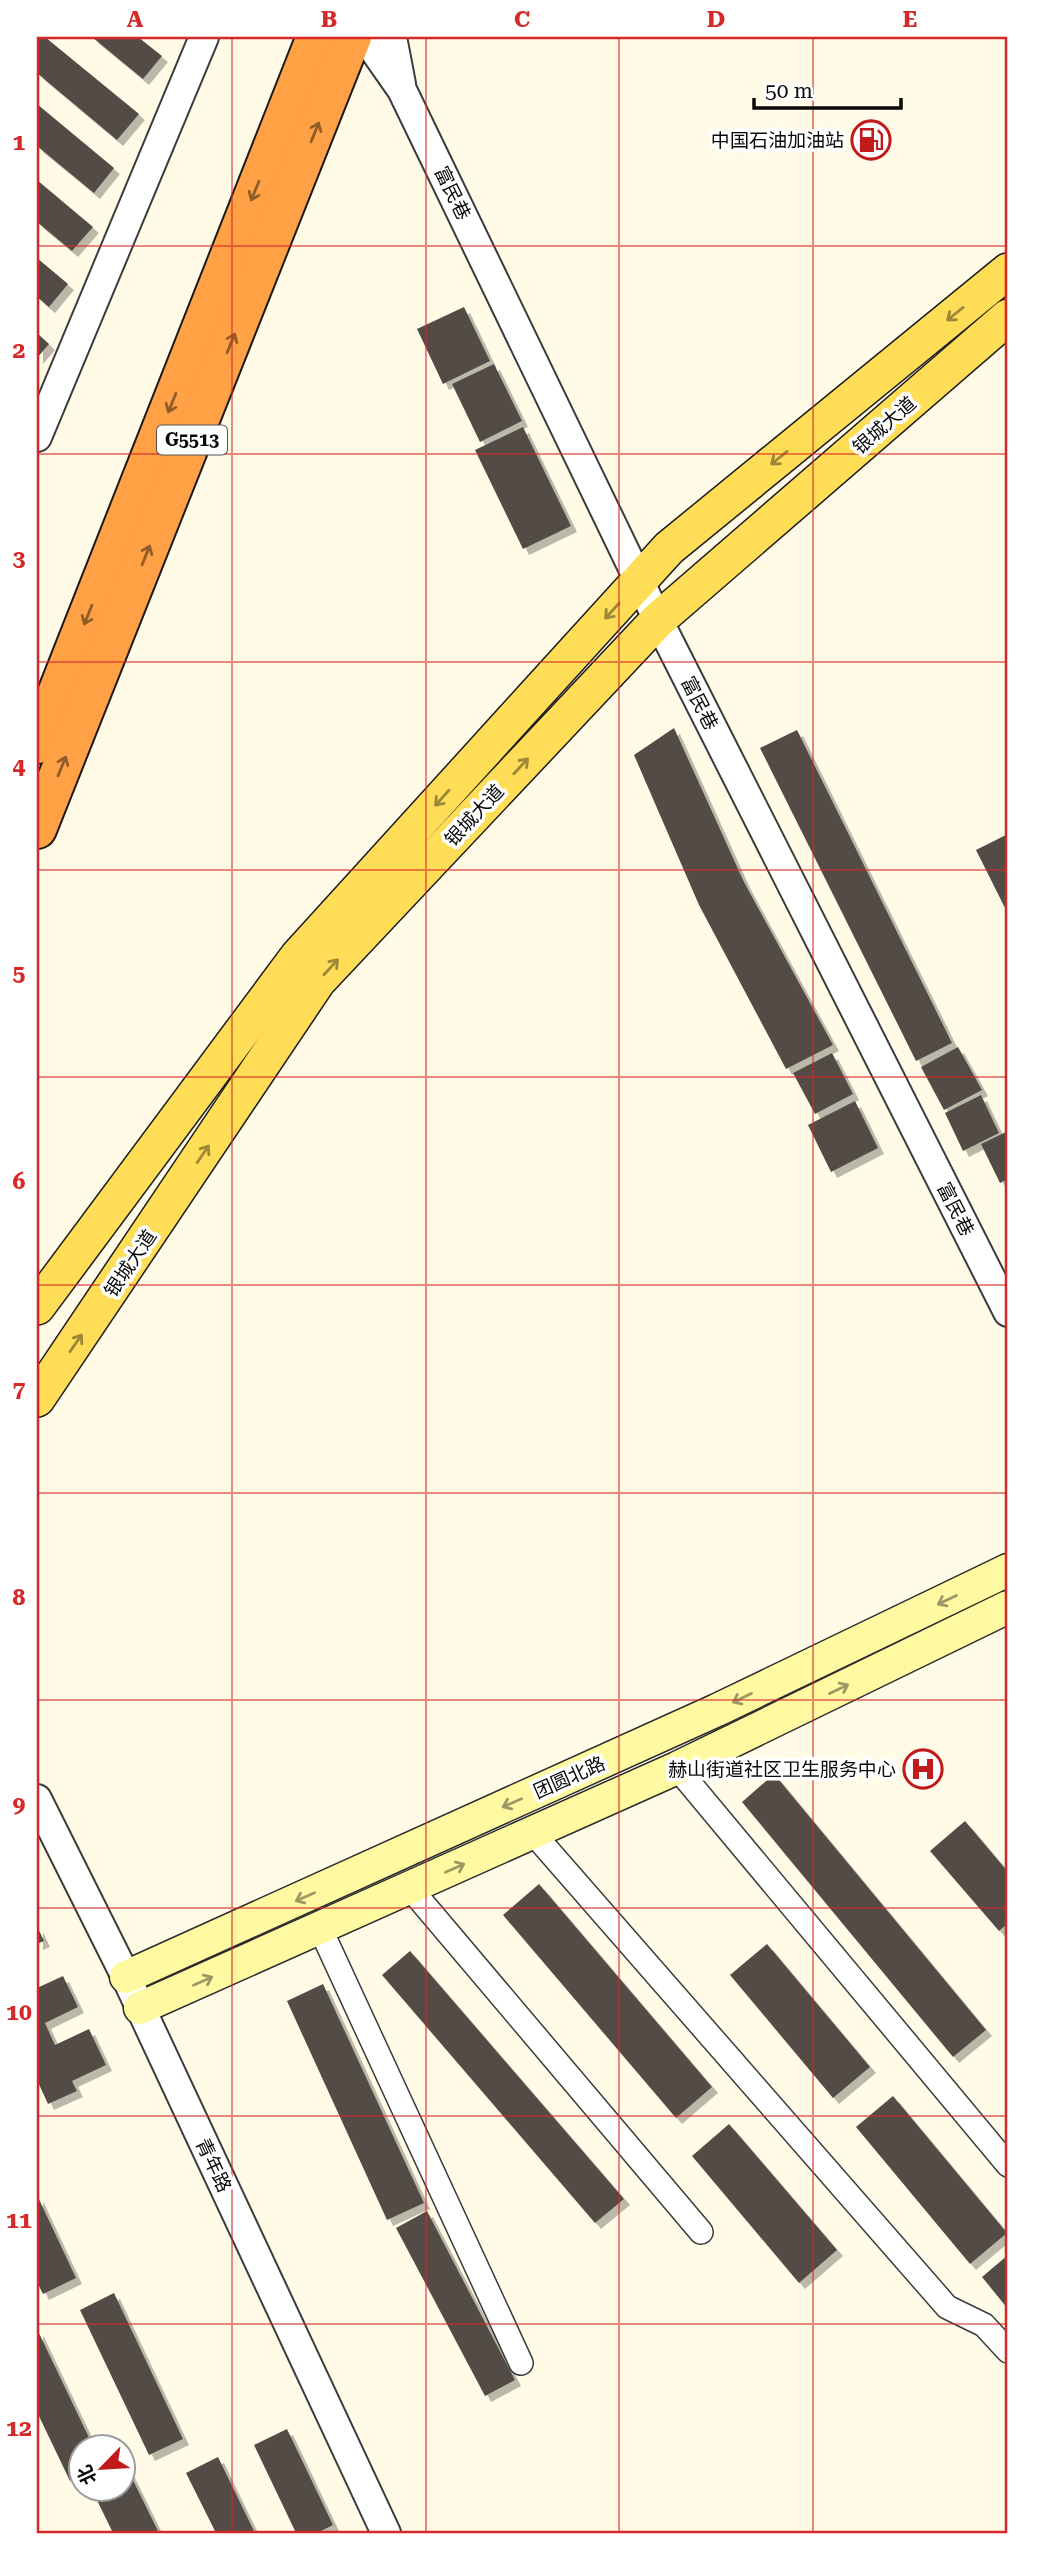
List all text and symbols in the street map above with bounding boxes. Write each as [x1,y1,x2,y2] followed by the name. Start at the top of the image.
[127,6,144,33] text: A
[321,6,337,33] text: B
[514,6,530,33] text: C
[707,6,725,33] text: D
[903,6,917,33] text: E
[754,66,902,110] scale bar
[765,79,813,103] text: 50 m
[850,119,892,161] fuel station icon: 中国石油加油站
[309,122,322,143] one-way arrow
[13,129,26,156] text: 1
[711,129,844,152] place label: 中国石油加油站
[430,163,475,224] street label: 富民巷
[248,180,261,202] one-way arrow
[947,306,965,322] one-way arrow
[225,333,238,355] one-way arrow
[13,337,25,364] text: 2
[164,392,177,413] one-way arrow
[848,392,921,459] street label: 银城大道
[157,426,227,454] road number: G5513
[771,450,789,466] one-way arrow
[141,544,154,566] one-way arrow
[13,545,26,572] text: 3
[603,602,620,619] one-way arrow
[80,603,93,625] one-way arrow
[676,673,723,734] street label: 富民巷
[13,753,26,780] text: 4
[56,756,69,777] one-way arrow
[512,757,529,774] one-way arrow
[440,780,509,851] street label: 银城大道
[434,789,451,806] one-way arrow
[323,959,340,976] one-way arrow
[13,960,26,987] text: 5
[195,1145,210,1164] one-way arrow
[13,1168,26,1195] text: 6
[932,1179,979,1240] street label: 富民巷
[100,1225,161,1301] street label: 银城大道
[68,1334,83,1353] one-way arrow
[13,1376,26,1403] text: 7
[13,1584,26,1611] text: 8
[937,1594,958,1607] one-way arrow
[828,1682,849,1696] one-way arrow
[732,1692,753,1706] one-way arrow
[902,1748,944,1790] hospital icon: 赫山街道社区卫生服务中心
[530,1751,609,1803] street label: 团圆北路
[668,1758,896,1781] place label: 赫山街道社区卫生服务中心
[13,1791,26,1818] text: 9
[502,1797,523,1810] one-way arrow
[444,1861,465,1874] one-way arrow
[295,1890,316,1904] one-way arrow
[192,1974,213,1987] one-way arrow
[6,1999,32,2026] text: 10
[191,2135,236,2196] street label: 青年路
[6,2207,32,2234] text: 11
[6,2415,32,2442] text: 12
[66,2434,136,2504] north arrow
[73,2461,101,2488] text: 北

